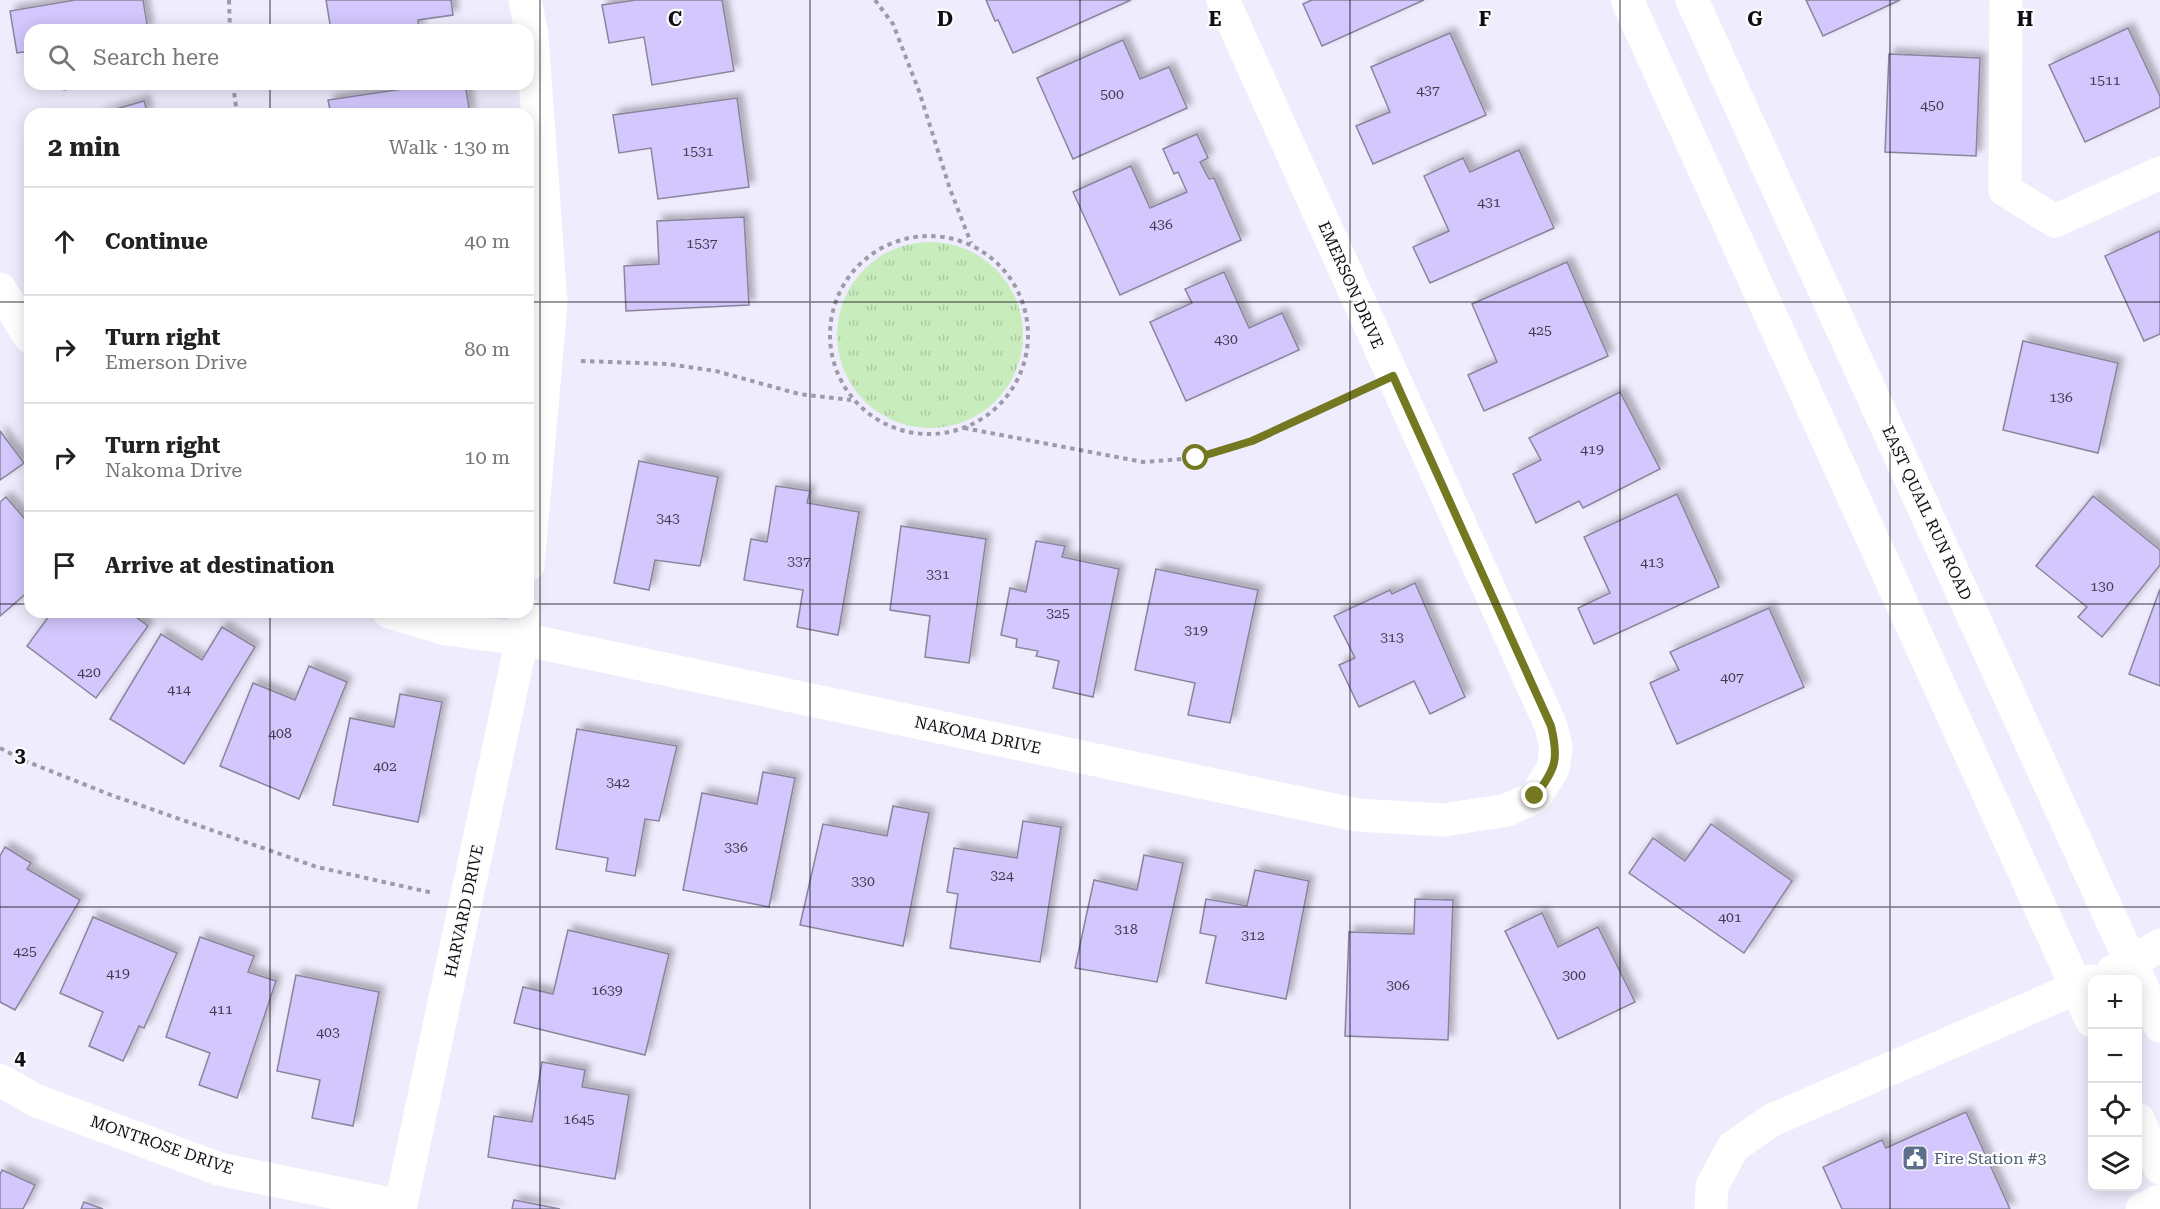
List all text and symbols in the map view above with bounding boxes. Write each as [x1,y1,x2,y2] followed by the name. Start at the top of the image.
[668,7,682,31] text: C
[937,7,953,31] text: D
[1209,7,1222,31] text: E
[1479,7,1491,31] text: F
[1747,7,1763,31] text: G
[2017,7,2033,31] text: H
[24,24,534,90] search box
[45,41,78,74] icon: search
[93,45,219,70] text: Search here
[2089,72,2121,88] house number: 1511
[1416,82,1440,98] house number: 437
[1100,86,1124,102] house number: 500
[1920,97,1944,113] house number: 450
[48,132,120,162] text: 2 min
[389,135,510,159] text: Walk · 130 m
[682,143,714,159] house number: 1531
[1477,194,1501,210] house number: 431
[1149,216,1173,232] house number: 436
[1314,218,1388,352] street label: EMERSON DRIVE
[48,225,81,258] icon: ahead
[105,229,208,254] text: Continue
[464,229,510,253] text: 40 m
[686,235,718,251] house number: 1537
[1528,322,1552,338] house number: 425
[105,325,220,350] text: Turn right
[1214,331,1238,347] house number: 430
[48,333,81,366] icon: right
[464,337,510,361] text: 80 m
[105,350,247,374] text: Emerson Drive
[2049,389,2073,405] house number: 136
[1878,423,1976,603] street label: EAST QUAIL RUN ROAD
[105,433,220,458] text: Turn right
[48,441,81,474] icon: right
[1580,441,1604,457] house number: 419
[1182,444,1208,470] route start
[464,445,510,469] text: 10 m
[105,458,242,482] text: Nakoma Drive
[656,510,680,526] house number: 343
[48,549,81,582] icon: arrive
[105,553,334,578] text: Arrive at destination
[787,553,811,569] house number: 337
[1640,554,1664,570] house number: 413
[926,566,950,582] house number: 331
[2090,578,2114,594] house number: 130
[1046,605,1070,621] house number: 325
[1184,622,1208,638] house number: 319
[1380,629,1404,645] house number: 313
[77,664,101,680] house number: 420
[1720,669,1744,685] house number: 407
[167,681,191,697] house number: 414
[913,712,1043,758] street label: NAKOMA DRIVE
[268,725,292,741] house number: 408
[14,743,26,767] text: 3
[373,758,397,774] house number: 402
[606,774,630,790] house number: 342
[1521,782,1547,808] route end
[724,839,748,855] house number: 336
[441,843,487,979] street label: HARVARD DRIVE
[990,867,1014,883] house number: 324
[851,873,875,889] house number: 330
[1718,909,1742,925] house number: 401
[1114,921,1138,937] house number: 318
[1241,927,1265,943] house number: 312
[13,943,37,959] house number: 425
[106,965,130,981] house number: 419
[1562,967,1586,983] house number: 300
[2088,975,2142,1191] map controls
[2088,975,2142,1029] button: +
[1386,977,1410,993] house number: 306
[591,982,623,998] house number: 1639
[209,1001,233,1017] house number: 411
[316,1024,340,1040] house number: 403
[2088,1029,2142,1083] button: −
[14,1046,26,1070] text: 4
[2088,1083,2142,1137] button: locate
[563,1111,595,1127] house number: 1645
[88,1112,236,1178] street label: MONTROSE DRIVE
[2088,1137,2142,1191] button: layers
[1900,1143,1930,1173] public building icon: Fire Station #3
[1934,1149,2047,1168] place label: Fire Station #3

